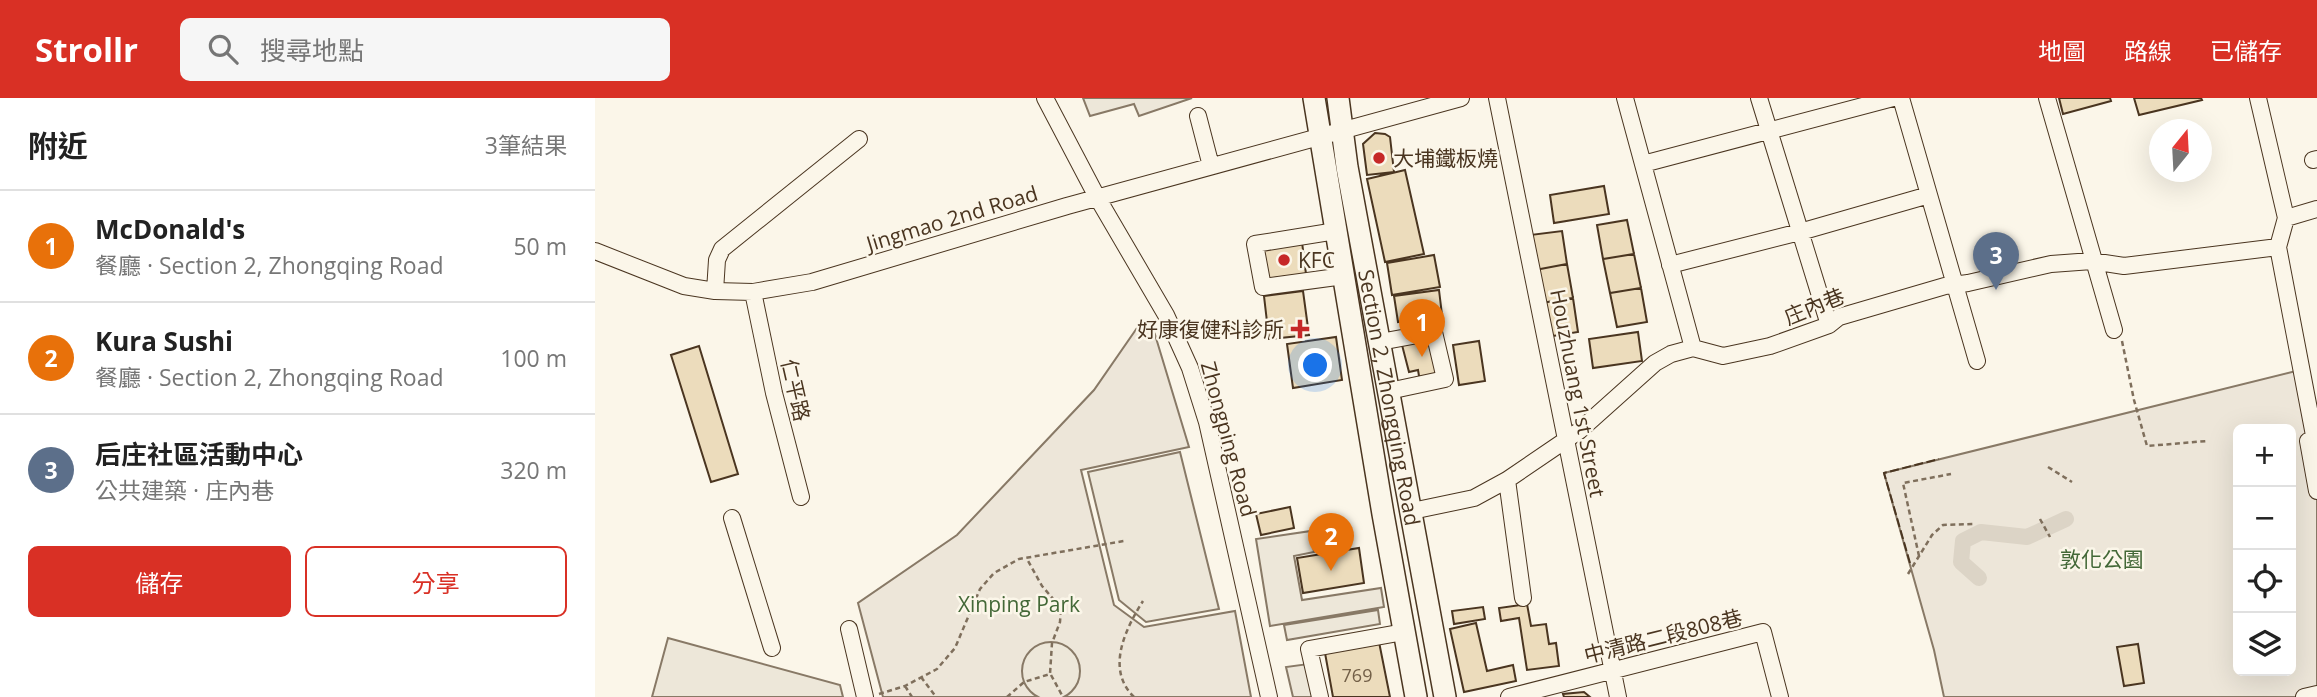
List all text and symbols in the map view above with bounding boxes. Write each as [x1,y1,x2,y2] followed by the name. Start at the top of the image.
[180,18,670,81] search box
[35,27,138,72] text: Strollr
[204,30,242,68] icon: search
[260,32,364,68] text: 搜尋地點
[2038,34,2086,67] text: 地圖
[2124,34,2172,67] text: 路線
[2210,34,2282,67] text: 已儲存
[2149,119,2212,182] north arrow
[28,125,88,166] text: 附近
[485,129,567,161] text: 3筆結果
[1393,144,1498,172] place label: 大埔鐵板燒
[1371,150,1387,166] marker: 大埔鐵板燒
[861,179,1041,258] street label: Jingmao 2nd Road
[95,211,245,247] text: McDonald's
[44,230,58,262] text: 1
[513,230,567,262] text: 50 m
[1973,232,2019,290] pin: 3
[1298,246,1335,274] place label: KFC
[95,249,444,281] text: 餐廳 · Section 2, Zhongqing Road
[1276,252,1292,268] marker: KFC
[1352,267,1427,528] street label: Section 2, Zhongqing Road
[1780,281,1848,331] street label: 庄內巷
[1544,286,1612,500] street label: Houzhuang 1st Street
[1399,299,1445,357] pin: 1
[1137,315,1284,343] place label: 好康復健科診所
[1290,319,1310,339] marker: 好康復健科診所
[95,323,233,359] text: Kura Sushi
[44,342,58,374] text: 2
[500,342,567,374] text: 100 m
[1298,348,1332,382] your location
[775,356,817,424] street label: 仁平路
[1195,358,1263,520] street label: Zhongping Road
[95,361,444,393] text: 餐廳 · Section 2, Zhongqing Road
[2233,424,2296,676] map controls
[2233,424,2296,487] button: +
[95,436,303,472] text: 后庄社區活動中心
[44,454,58,486] text: 3
[500,454,567,486] text: 320 m
[95,474,274,506] text: 公共建築 · 庄內巷
[2233,487,2296,550] button: −
[1308,513,1354,571] pin: 2
[2060,545,2144,573] park label: 敦化公園
[28,546,291,617] button: 儲存
[305,546,567,617] button: 分享
[2233,550,2296,613] button: locate
[958,590,1080,618] park label: Xinping Park
[1581,603,1745,669] street label: 中清路二段808巷
[2233,613,2296,676] button: layers
[1342,663,1372,687] house number: 769

